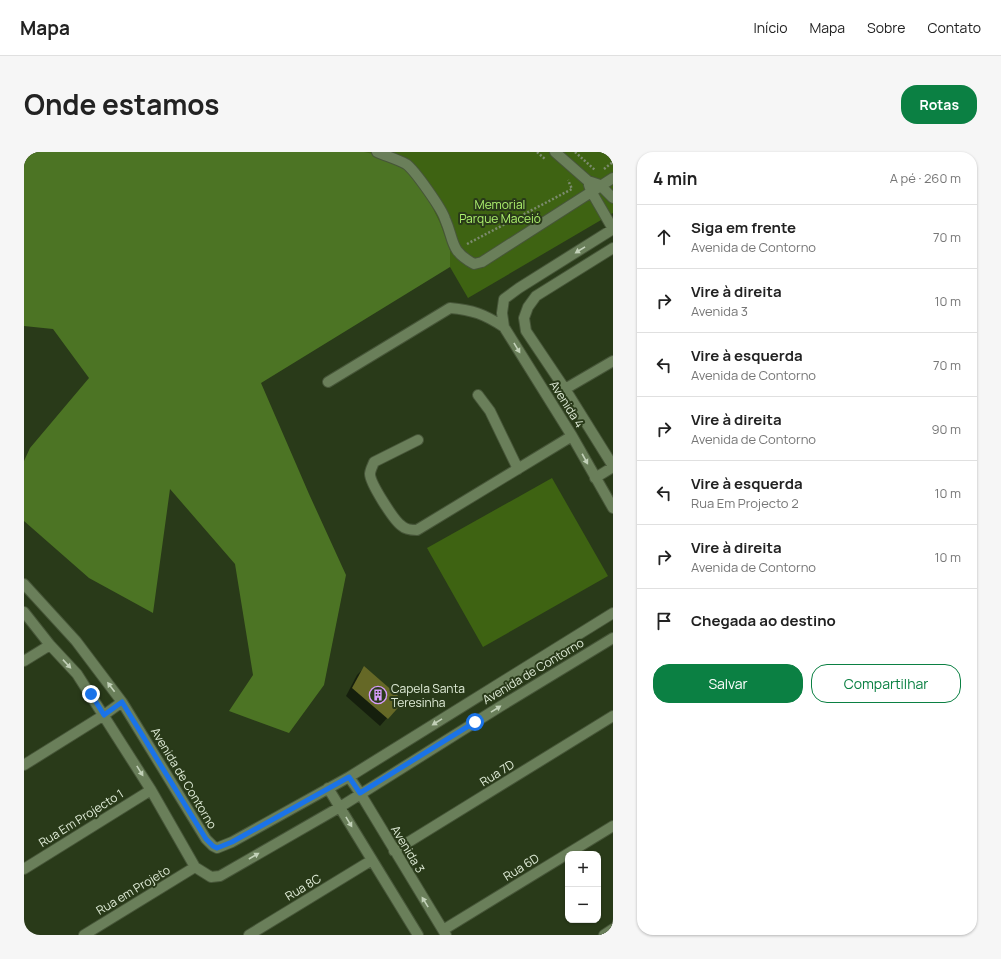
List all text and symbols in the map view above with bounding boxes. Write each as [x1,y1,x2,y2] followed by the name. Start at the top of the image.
[20,15,70,41] text: Mapa
[754,18,787,37] text: Início
[809,18,845,37] text: Mapa
[867,18,905,37] text: Sobre
[927,18,981,37] text: Contato
[24,85,219,123] text: Onde estamos
[901,85,977,124] button: Rotas
[653,167,697,190] text: 4 min
[890,169,961,187] text: A pé · 260 m
[459,196,541,227] park label: Memorial Parque Maceió
[691,217,796,238] text: Siga em frente
[653,226,675,248] icon: ahead
[933,228,961,246] text: 70 m
[691,238,816,256] text: Avenida de Contorno
[575,246,585,254] one-way arrow
[691,281,782,302] text: Vire à direita
[653,290,675,312] icon: right
[934,292,961,310] text: 10 m
[691,302,748,320] text: Avenida 3
[513,342,520,354] one-way arrow
[691,345,803,366] text: Vire à esquerda
[653,354,675,376] icon: left
[933,356,961,374] text: 70 m
[691,366,816,384] text: Avenida de Contorno
[546,377,588,431] street label: Avenida 4
[691,409,782,430] text: Vire à direita
[653,418,675,440] icon: right
[931,420,961,438] text: 90 m
[691,430,816,448] text: Avenida de Contorno
[581,453,588,465] one-way arrow
[691,473,803,494] text: Vire à esquerda
[653,482,675,504] icon: left
[934,484,961,502] text: 10 m
[691,494,799,512] text: Rua Em Projecto 2
[691,537,782,558] text: Vire à direita
[653,546,675,568] icon: right
[934,548,961,566] text: 10 m
[691,558,816,576] text: Avenida de Contorno
[653,610,675,632] icon: arrive
[691,610,836,631] text: Chegada ao destino
[479,634,587,708] street label: Avenida de Contorno
[62,659,71,668] one-way arrow
[653,664,803,703] button: Salvar
[811,664,961,703] button: Compartilhar
[391,680,465,711] place label: Capela Santa Teresinha
[107,682,116,693] one-way arrow
[82,685,100,703] route end
[368,685,388,705] building icon: Capela Santa Teresinha
[491,705,501,713] one-way arrow
[466,713,484,731] route start
[432,718,442,726] one-way arrow
[147,724,221,832] street label: Avenida de Contorno
[476,756,518,790] street label: Rua 7D
[136,766,144,776] one-way arrow
[35,785,127,851] street label: Rua Em Projecto 1
[345,816,352,828] one-way arrow
[387,822,429,876] street label: Avenida 3
[500,849,542,885] street label: Rua 6D
[565,851,601,923] map controls
[565,851,601,887] button: +
[248,853,259,860] one-way arrow
[93,861,173,919] street label: Rua em Projeto
[282,869,325,904] street label: Rua 8C
[565,887,601,923] button: −
[422,896,429,908] one-way arrow

